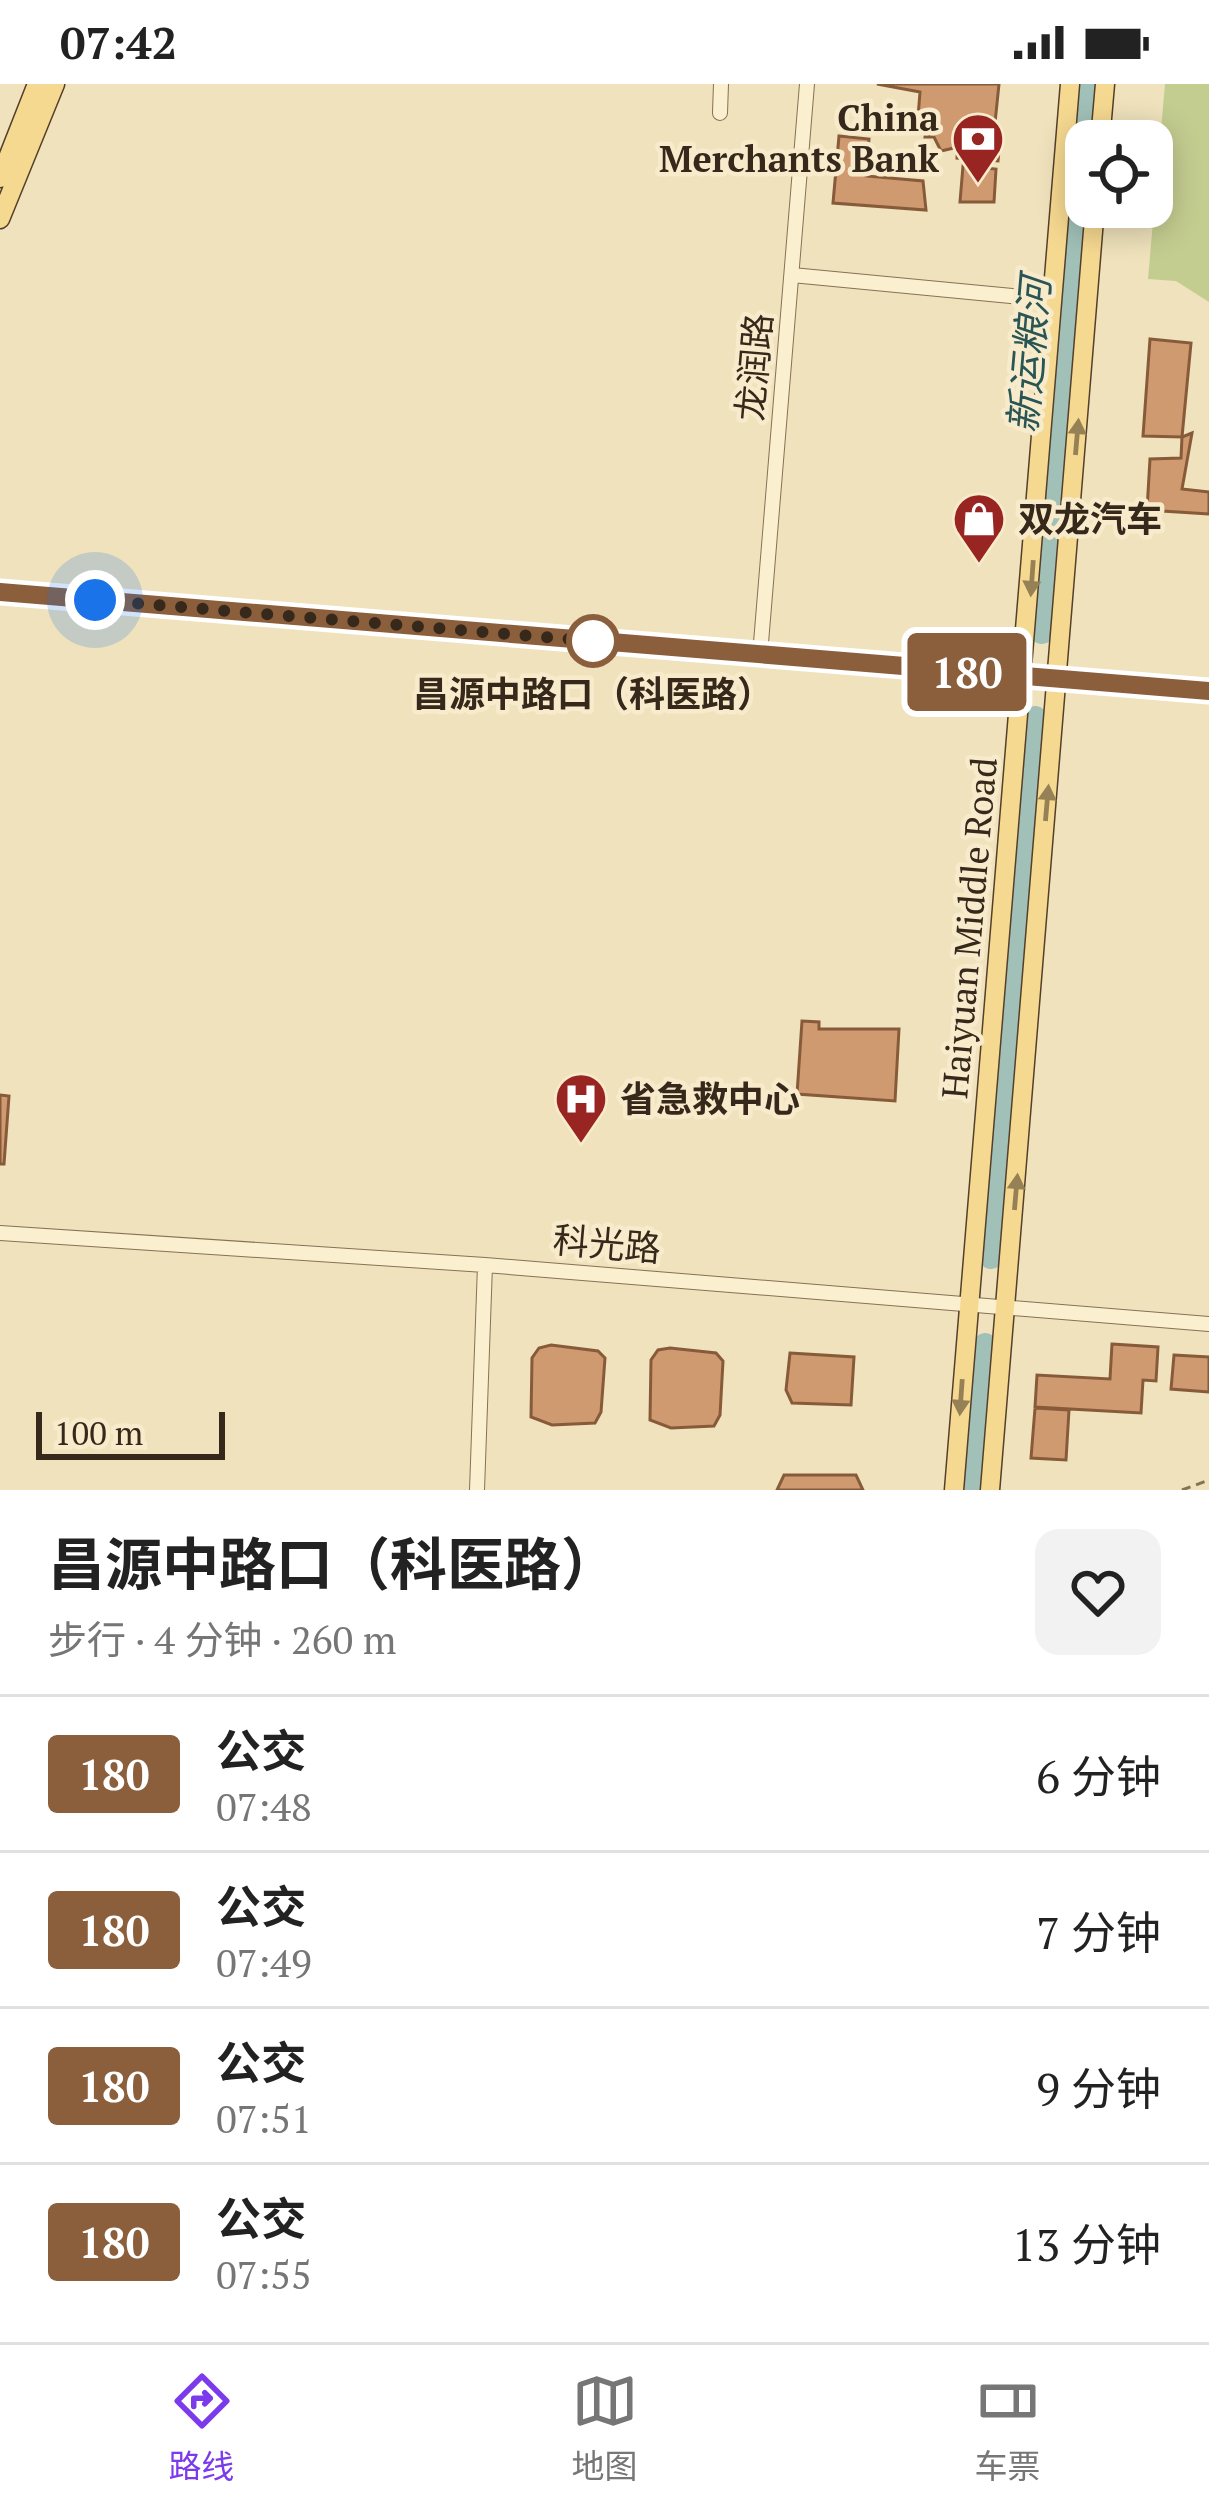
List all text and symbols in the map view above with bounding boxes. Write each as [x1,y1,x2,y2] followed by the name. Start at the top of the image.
[60,12,177,72] text: 07:42
[659,94,939,182] place label: China Merchants Bank
[950,111,1006,185] bank icon: China Merchants Bank
[1065,120,1173,228] map controls
[1065,120,1173,228] button: locate
[995,268,1061,435] water label: 新运粮河
[725,311,782,423] street label: 龙润路
[1068,418,1087,455] one-way arrow
[951,491,1007,565] shop icon: 双龙汽车
[1018,495,1162,542] place label: 双龙汽车
[1023,560,1042,597] one-way arrow
[65,570,125,630] your location
[568,616,618,666] marker: 昌源中路口（科医路）
[898,633,1036,711] line badge: 180
[931,644,1003,700] text: 180
[413,670,773,717] place label: 昌源中路口（科医路）
[930,755,1007,1101] street label: Haiyuan Middle Road
[1037,784,1056,821] one-way arrow
[553,1071,609,1145] hospital icon: 省急救中心
[620,1075,800,1122] place label: 省急救中心
[1006,1173,1025,1210] one-way arrow
[551,1215,663,1272] street label: 科光路
[952,1379,971,1416] one-way arrow
[36,1406,225,1459] scale bar
[54,1411,143,1454] text: 100 m
[48,1526,618,1601] text: 昌源中路口（科医路）
[1035,1529,1161,1655] button: heart
[48,1613,396,1665] text: 步行 · 4 分钟 · 260 m
[216,1720,306,1780] text: 公交
[78,1746,150,1802] text: 180
[1036,1746,1161,1806] text: 6 分钟
[216,1780,312,1832] text: 07:48
[216,1876,306,1936] text: 公交
[78,1902,150,1958] text: 180
[1036,1902,1161,1962] text: 7 分钟
[216,1936,312,1988] text: 07:49
[216,2032,306,2092] text: 公交
[78,2058,150,2114] text: 180
[1036,2058,1161,2118] text: 9 分钟
[216,2092,312,2144] text: 07:51
[216,2188,306,2248] text: 公交
[78,2214,150,2270] text: 180
[1012,2214,1161,2274] text: 13 分钟
[216,2248,312,2300] text: 07:55
[169,2368,235,2488] tab: 路线
[572,2368,638,2488] tab: 地图
[975,2368,1041,2488] tab: 车票

